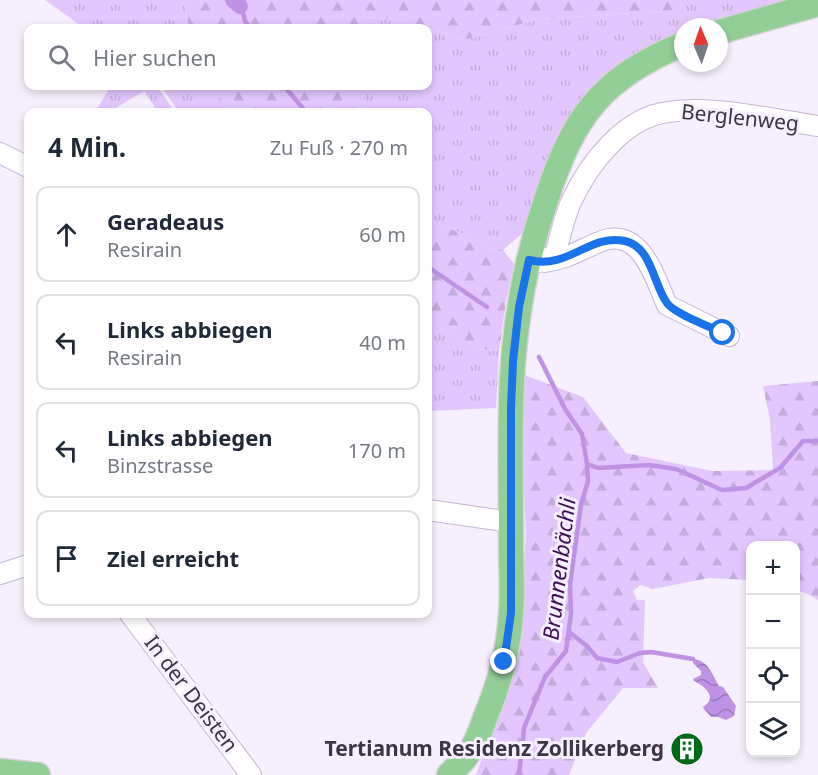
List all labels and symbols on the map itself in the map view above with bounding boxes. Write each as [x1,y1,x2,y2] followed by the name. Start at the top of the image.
[674,18,728,72] north arrow
[680,97,800,137] street label: Berglenweg
[709,319,735,345] route start
[534,496,582,642] water label: Brunnenbächli
[139,629,245,758] street label: In der Deisten
[490,648,516,674] route end
[669,731,705,767] building icon: Tertianum Residenz Zollikerberg
[325,734,664,762] place label: Tertianum Residenz Zollikerberg

